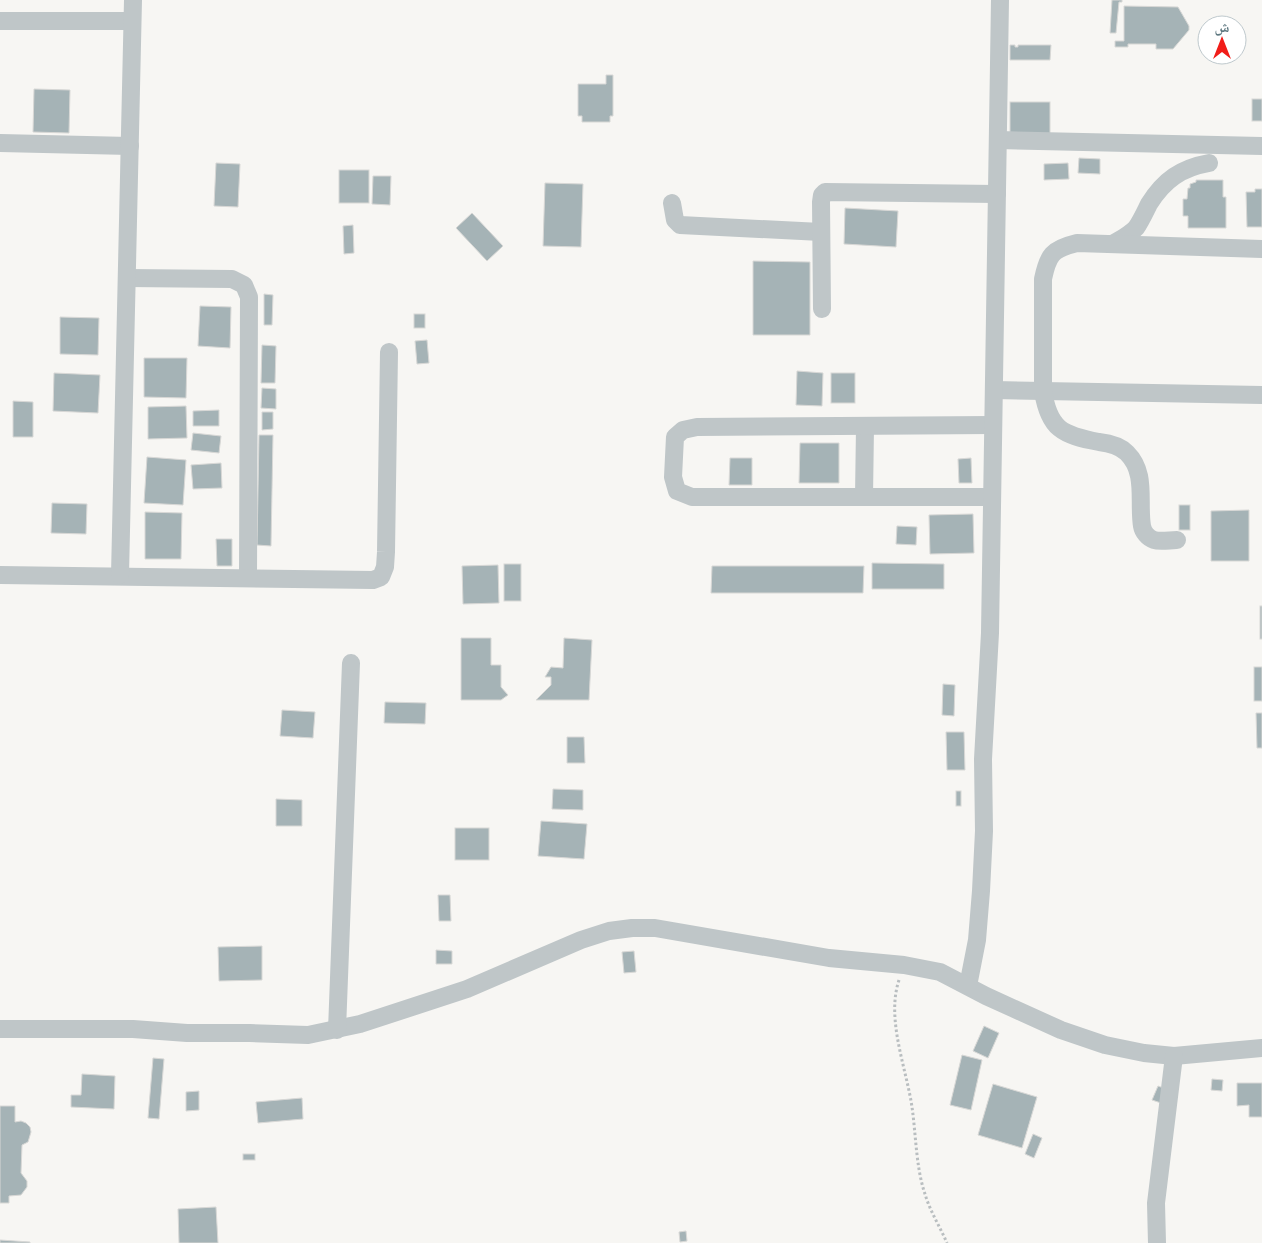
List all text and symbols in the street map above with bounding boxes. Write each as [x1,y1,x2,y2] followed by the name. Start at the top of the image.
[1197,15,1247,65] north arrow
[1215,18,1230,36] text: ش

